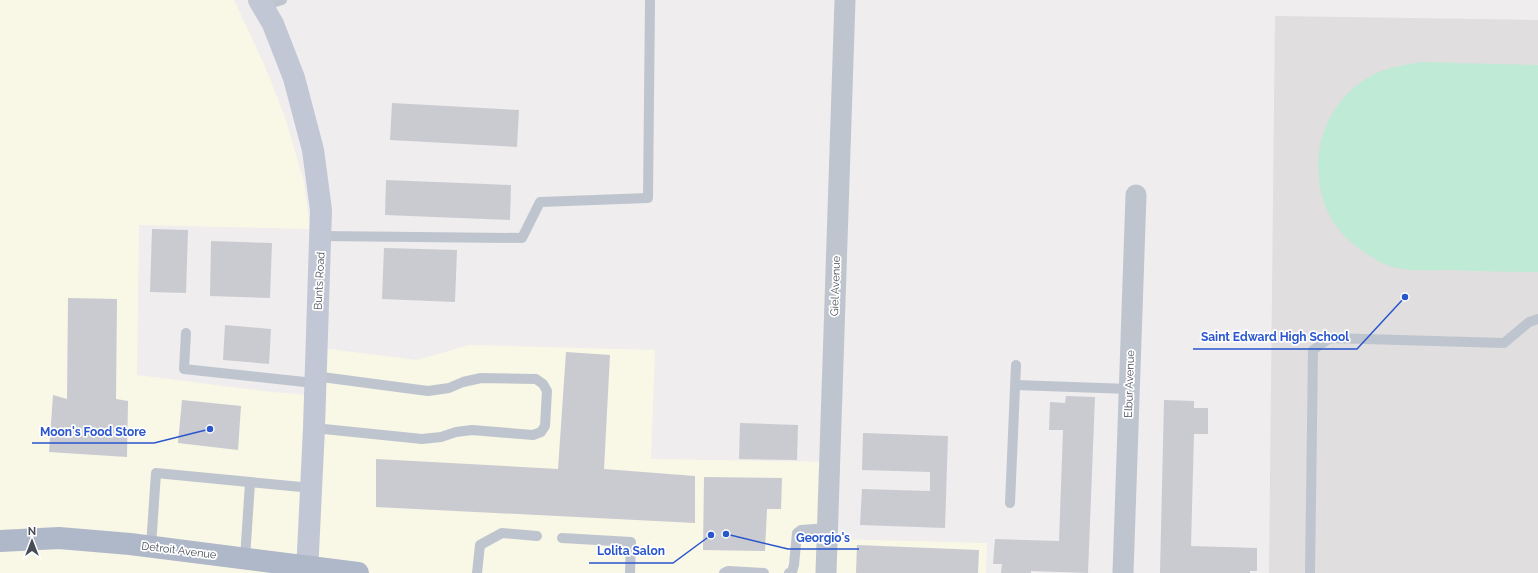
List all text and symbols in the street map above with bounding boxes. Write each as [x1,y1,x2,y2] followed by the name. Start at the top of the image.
[311,251,328,311] street label: Bunts Road
[828,255,843,316] street label: Giel Avenue
[1193,325,1357,349] callout: Saint Edward High School
[1201,330,1349,344] text: Saint Edward High School
[1122,349,1137,418] street label: Elbur Avenue
[32,419,154,443] callout: Moon's Food Store
[40,425,146,439] text: Moon's Food Store
[12,521,52,561] north arrow
[28,525,36,538] text: N
[788,525,859,549] callout: Georgio's
[796,531,850,545] text: Georgio's
[141,539,218,562] street label: Detroit Avenue
[589,539,673,563] callout: Lolita Salon
[597,544,665,558] text: Lolita Salon

